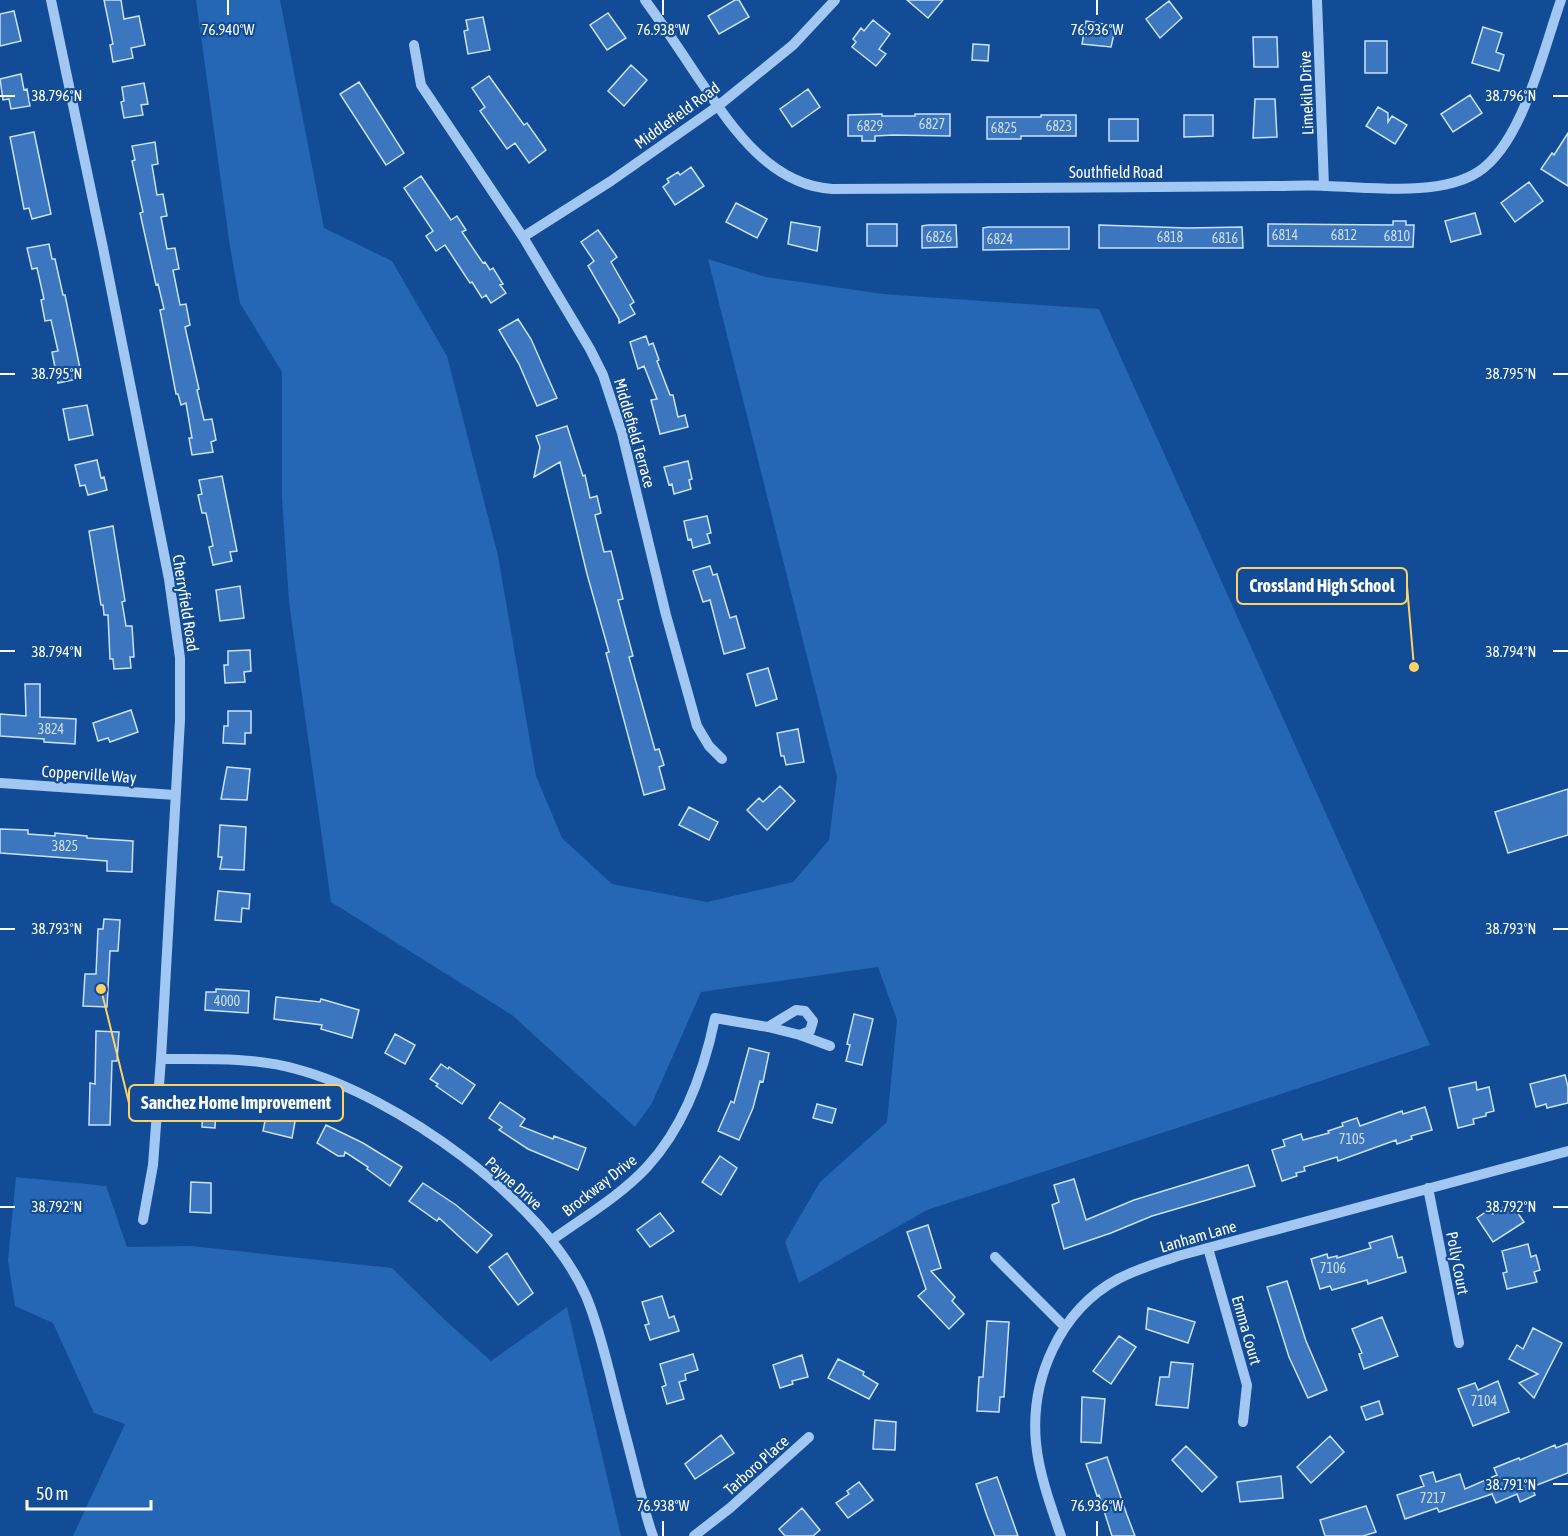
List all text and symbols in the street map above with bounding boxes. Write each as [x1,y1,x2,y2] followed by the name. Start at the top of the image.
[202,21,255,38] text: 76.940°W
[637,21,690,38] text: 76.938°W
[1071,21,1124,38] text: 76.936°W
[1296,51,1316,135] street label: Limekiln Drive
[631,78,723,152] street label: Middlefield Road
[32,87,82,104] text: 38.796°N
[1486,87,1536,104] text: 38.796°N
[919,116,945,132] house number: 6827
[857,118,883,134] house number: 6829
[1046,118,1072,134] house number: 6823
[991,120,1017,136] house number: 6825
[1069,163,1163,181] street label: Southfield Road
[1272,227,1299,243] house number: 6814
[1331,227,1357,243] house number: 6812
[1384,228,1411,244] house number: 6810
[926,229,953,245] house number: 6826
[1157,229,1184,245] house number: 6818
[1212,230,1239,246] house number: 6816
[987,231,1014,247] house number: 6824
[32,365,82,382] text: 38.795°N
[1486,365,1536,382] text: 38.795°N
[611,376,659,490] street label: Middlefield Terrace
[168,553,203,653] street label: Cherryfield Road
[1237,568,1407,604] callout: Crossland High School
[1249,575,1395,596] text: Crossland High School
[32,643,82,660] text: 38.794°N
[1486,643,1536,660] text: 38.794°N
[38,721,65,737] house number: 3824
[41,762,137,787] street label: Copperville Way
[52,838,78,854] house number: 3825
[32,920,82,937] text: 38.793°N
[1486,920,1536,937] text: 38.793°N
[214,993,241,1009] house number: 4000
[129,1085,343,1121] callout: Sanchez Home Improvement
[141,1092,332,1113] text: Sanchez Home Improvement
[1339,1131,1365,1147] house number: 7105
[558,1150,640,1220] street label: Brockway Drive
[481,1153,546,1214] street label: Payne Drive
[32,1198,82,1215] text: 38.792°N
[1486,1198,1536,1215] text: 38.792°N
[1158,1216,1238,1256] street label: Lanham Lane
[1442,1230,1473,1297] street label: Polly Court
[1320,1260,1347,1276] house number: 7106
[1229,1293,1266,1367] street label: Emma Court
[1471,1393,1498,1409] house number: 7104
[720,1431,792,1499] street label: Tarboro Place
[27,1473,152,1511] scale bar
[1486,1476,1536,1493] text: 38.791°N
[36,1483,68,1504] text: 50 m
[1420,1490,1446,1506] house number: 7217
[637,1497,690,1514] text: 76.938°W
[1071,1497,1124,1514] text: 76.936°W

